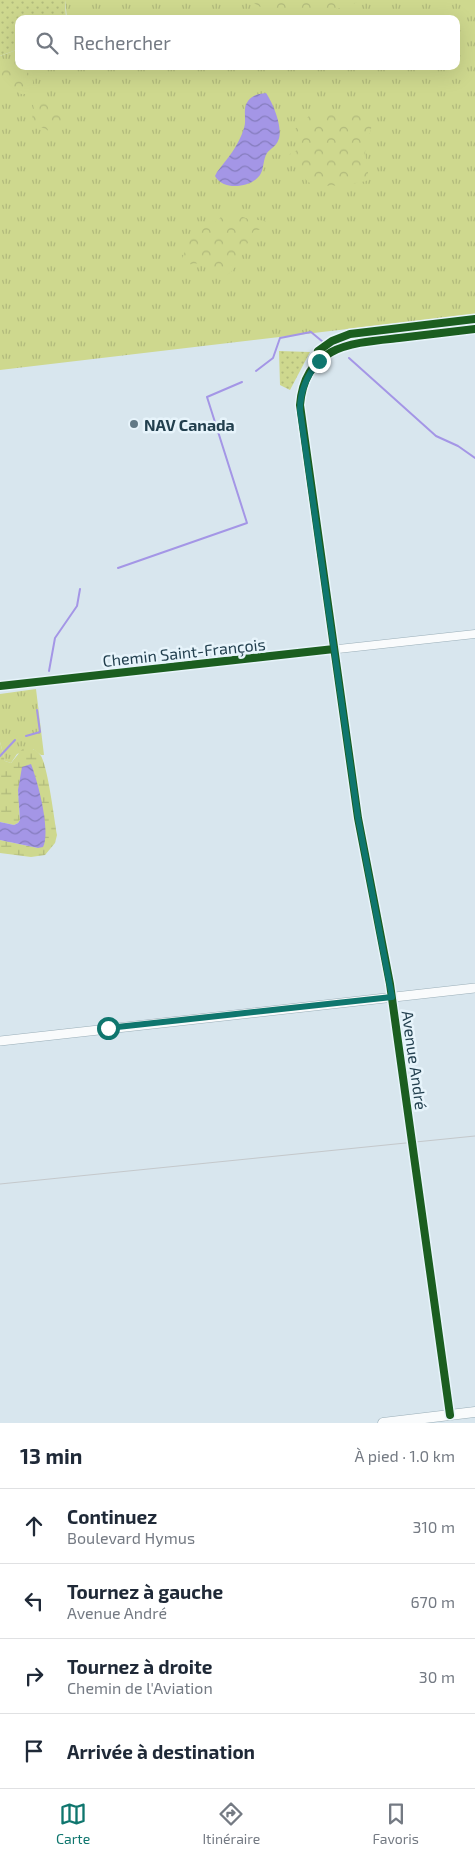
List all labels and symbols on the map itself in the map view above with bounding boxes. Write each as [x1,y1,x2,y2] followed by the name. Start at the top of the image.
[308,350,331,373] route end
[144,415,235,434] place label: NAV Canada
[128,418,140,430] marker: NAV Canada
[102,634,267,671] street label: Chemin Saint-François
[399,1009,431,1111] street label: Avenue André
[97,1017,120,1040] route start

